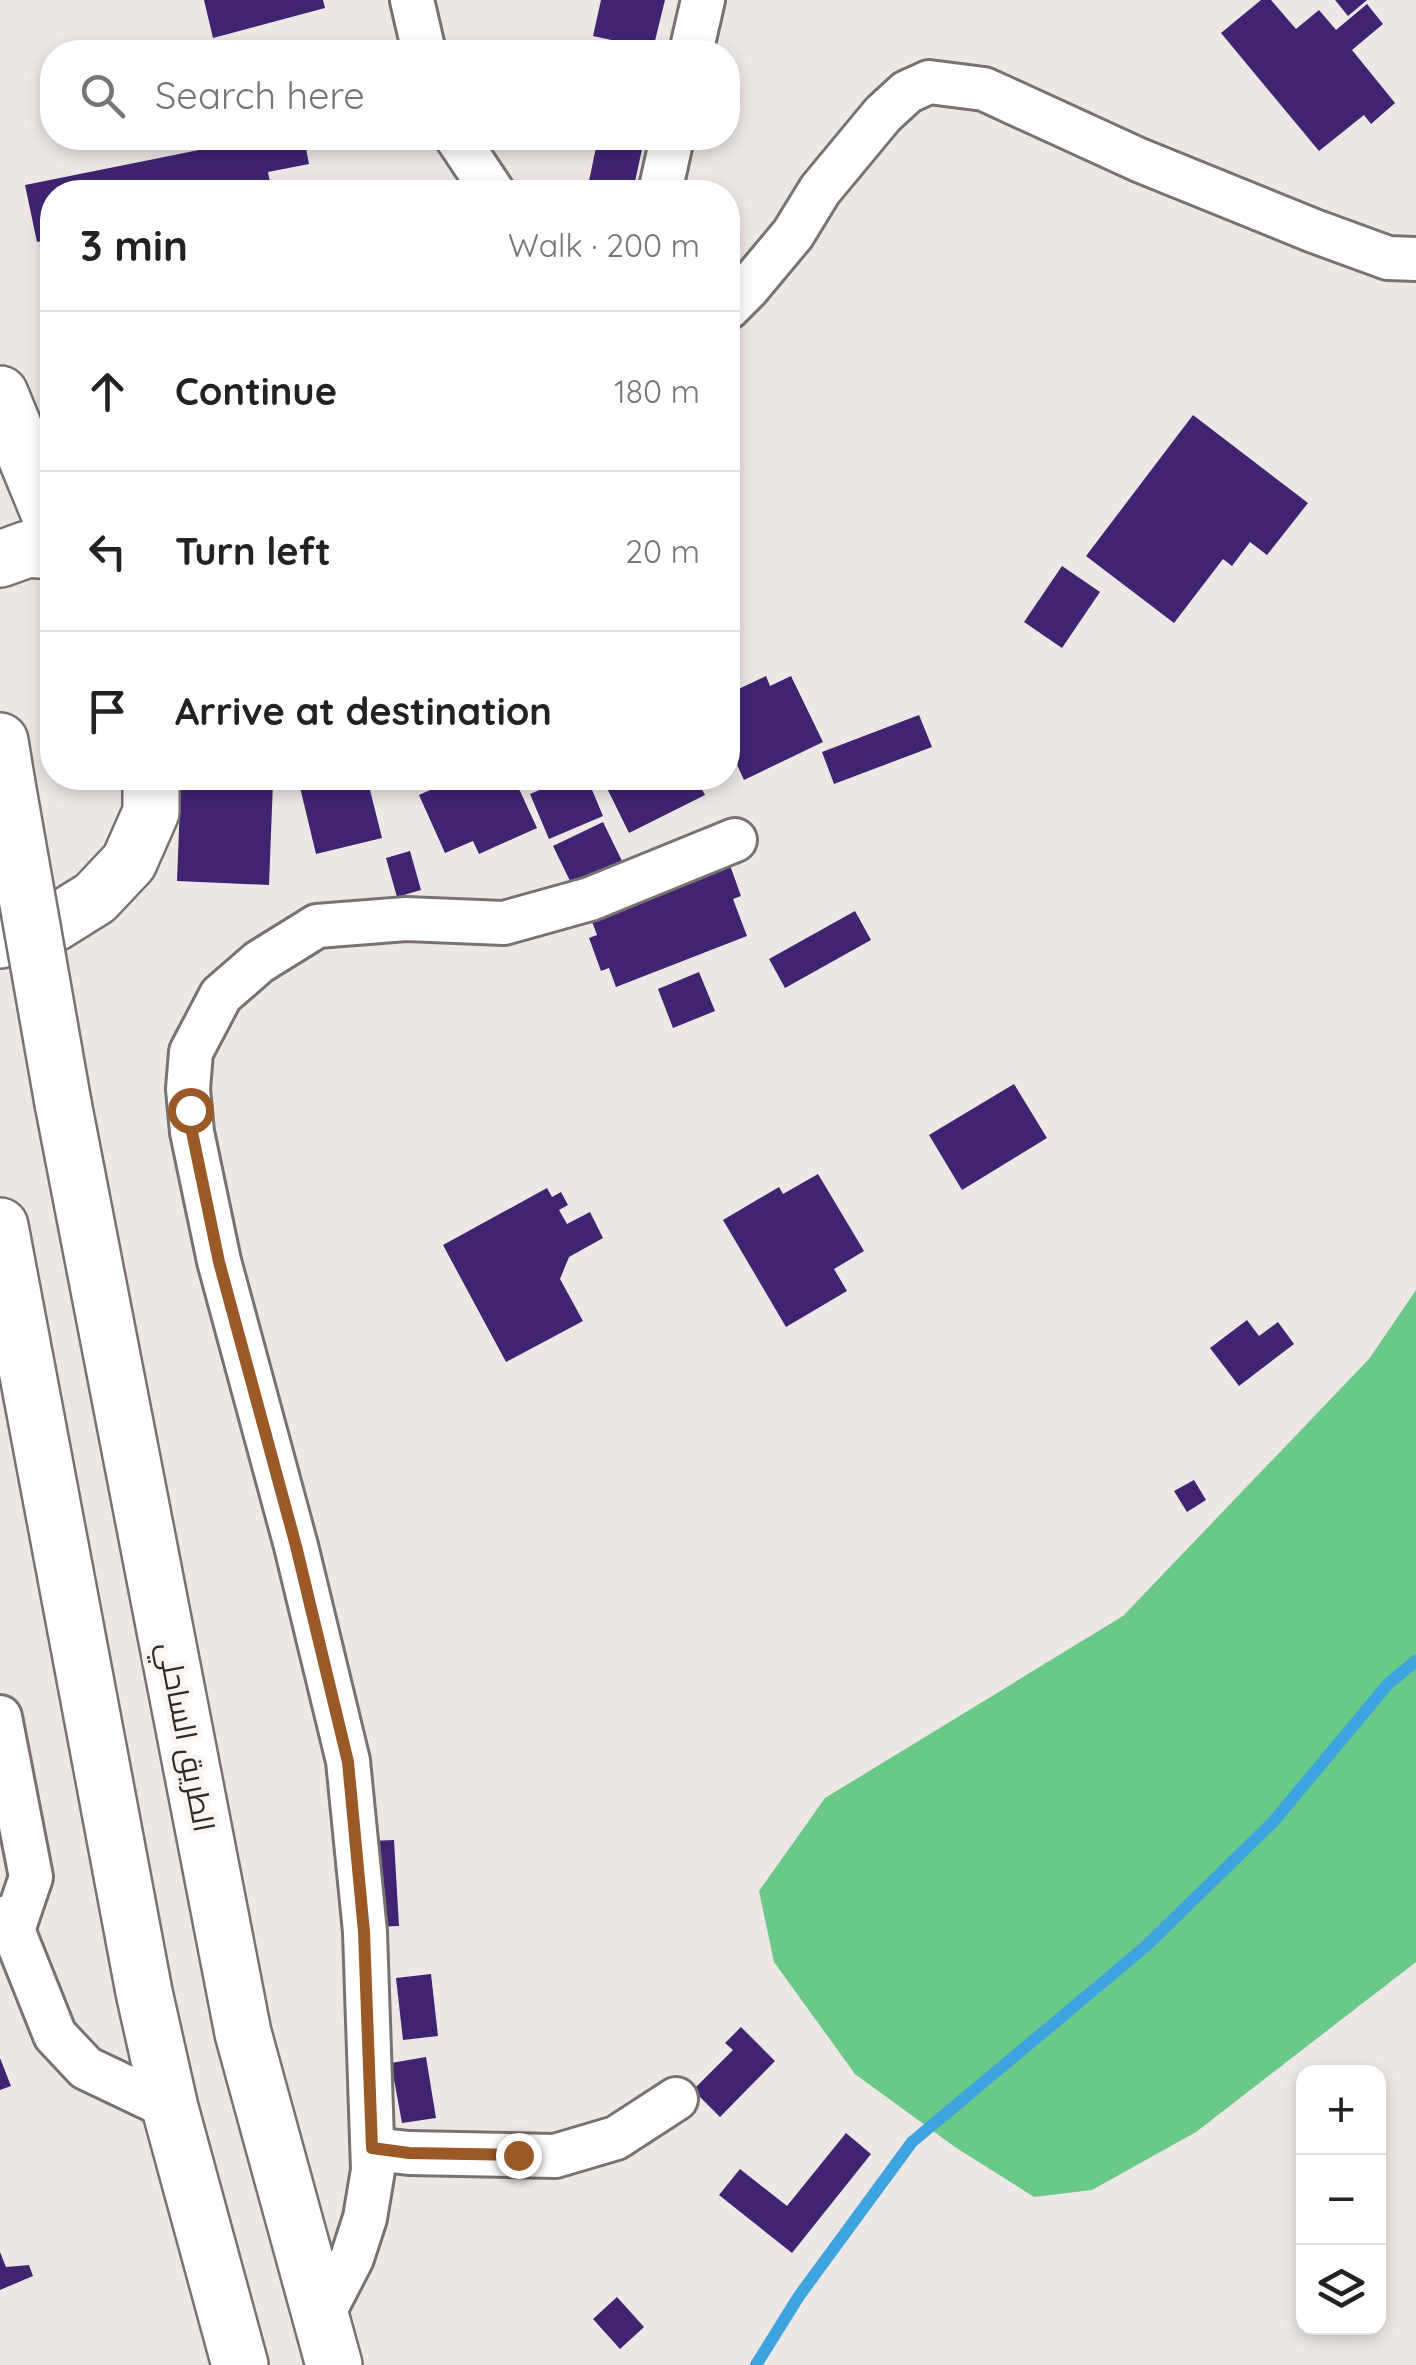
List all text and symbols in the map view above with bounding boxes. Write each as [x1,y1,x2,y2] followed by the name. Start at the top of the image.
[40,40,740,150] search box
[75,68,130,123] icon: search
[155,71,365,119] text: Search here
[80,219,188,272] text: 3 min
[508,225,700,265] text: Walk · 200 m
[80,364,135,419] icon: ahead
[175,367,337,415] text: Continue
[614,371,700,411] text: 180 m
[80,524,135,579] icon: left
[175,527,331,575] text: Turn left
[625,531,700,571] text: 20 m
[80,684,135,739] icon: arrive
[175,687,552,735] text: Arrive at destination
[168,1088,214,1134] route start
[145,1639,224,1836] street label: الطريق الساحلي
[1296,2065,1386,2335] map controls
[1296,2065,1386,2155] button: +
[496,2133,542,2179] route end
[1296,2155,1386,2245] button: −
[1296,2245,1386,2335] button: layers

